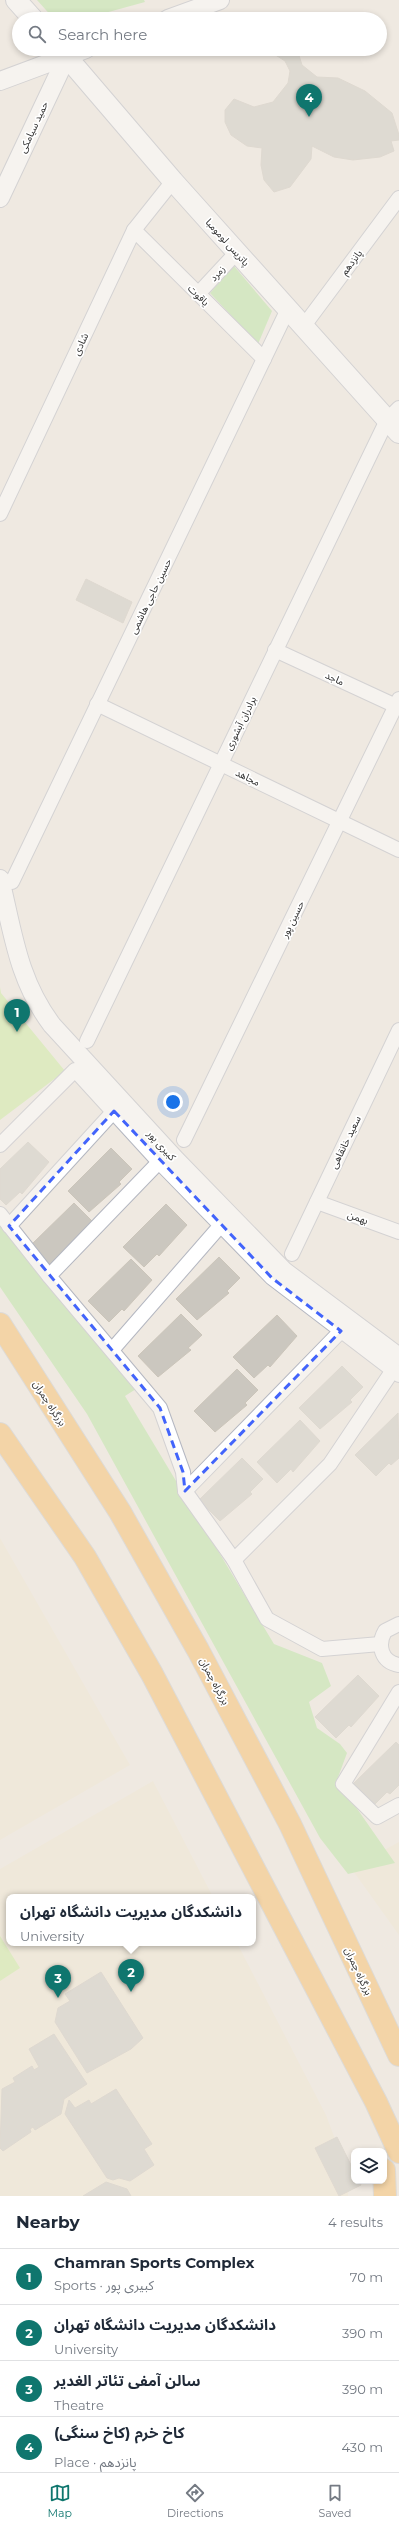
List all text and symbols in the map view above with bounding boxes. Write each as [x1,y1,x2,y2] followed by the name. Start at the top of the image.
[12,12,387,56] search box
[26,23,48,45] icon: search
[58,25,147,44] text: Search here
[296,84,322,117] pin: 4
[16,99,51,155] street label: حمید سیامکی
[203,216,252,269] street label: پاتریس لومومبا
[338,247,366,278] street label: پانزدهم
[207,262,228,284] street label: زمرد
[185,282,212,309] street label: یاقوت
[70,331,91,357] street label: شادی
[127,556,174,636] street label: حسین حاجی هاشمی
[323,668,346,688] street label: ماجد
[222,694,259,752] street label: برادران آبشوری
[233,766,262,789] street label: مجاهد
[278,899,307,941] street label: حسین پور
[4,999,30,1032] pin: 1
[163,1092,183,1112] your location
[327,1114,364,1171] street label: سعید خانقاهی
[144,1127,179,1164] street label: کبیری پور
[346,1208,370,1227] street label: بهمن
[30,1378,69,1429] street label: بزرگراه چمران
[197,1655,233,1707] street label: بزرگراه چمران
[6,1894,256,1946] popup
[20,1902,242,1921] text: دانشکدگان مدیریت دانشگاه تهران
[20,1928,84,1944] text: University
[342,1945,375,1998] street label: بزرگراه چمران
[118,1959,144,1992] pin: 2
[45,1965,71,1998] pin: 3
[351,2148,387,2184] map controls
[351,2148,387,2184] button: layers
[16,2212,80,2232] text: Nearby
[328,2214,383,2230] text: 4 results
[54,2253,254,2272] text: Chamran Sports Complex
[26,2269,32,2285] text: 1
[350,2269,383,2285] text: 70 m
[54,2277,154,2293] text: Sports · کبیری پور
[54,2315,276,2334] text: دانشکدگان مدیریت دانشگاه تهران
[25,2325,33,2341] text: 2
[342,2325,383,2341] text: 390 m
[54,2341,118,2357] text: University
[54,2371,201,2390] text: سالن آمفی تئاتر الغدير
[25,2381,33,2397] text: 3
[342,2381,383,2397] text: 390 m
[54,2397,104,2413] text: Theatre
[54,2423,185,2442] text: کاخ خرم (کاخ سنگی)
[25,2439,33,2455] text: 4
[341,2439,383,2455] text: 430 m
[54,2454,137,2470] text: Place · پانزدهم
[48,2482,72,2520] tab: Map
[167,2482,223,2520] tab: Directions
[318,2482,351,2520] tab: Saved

